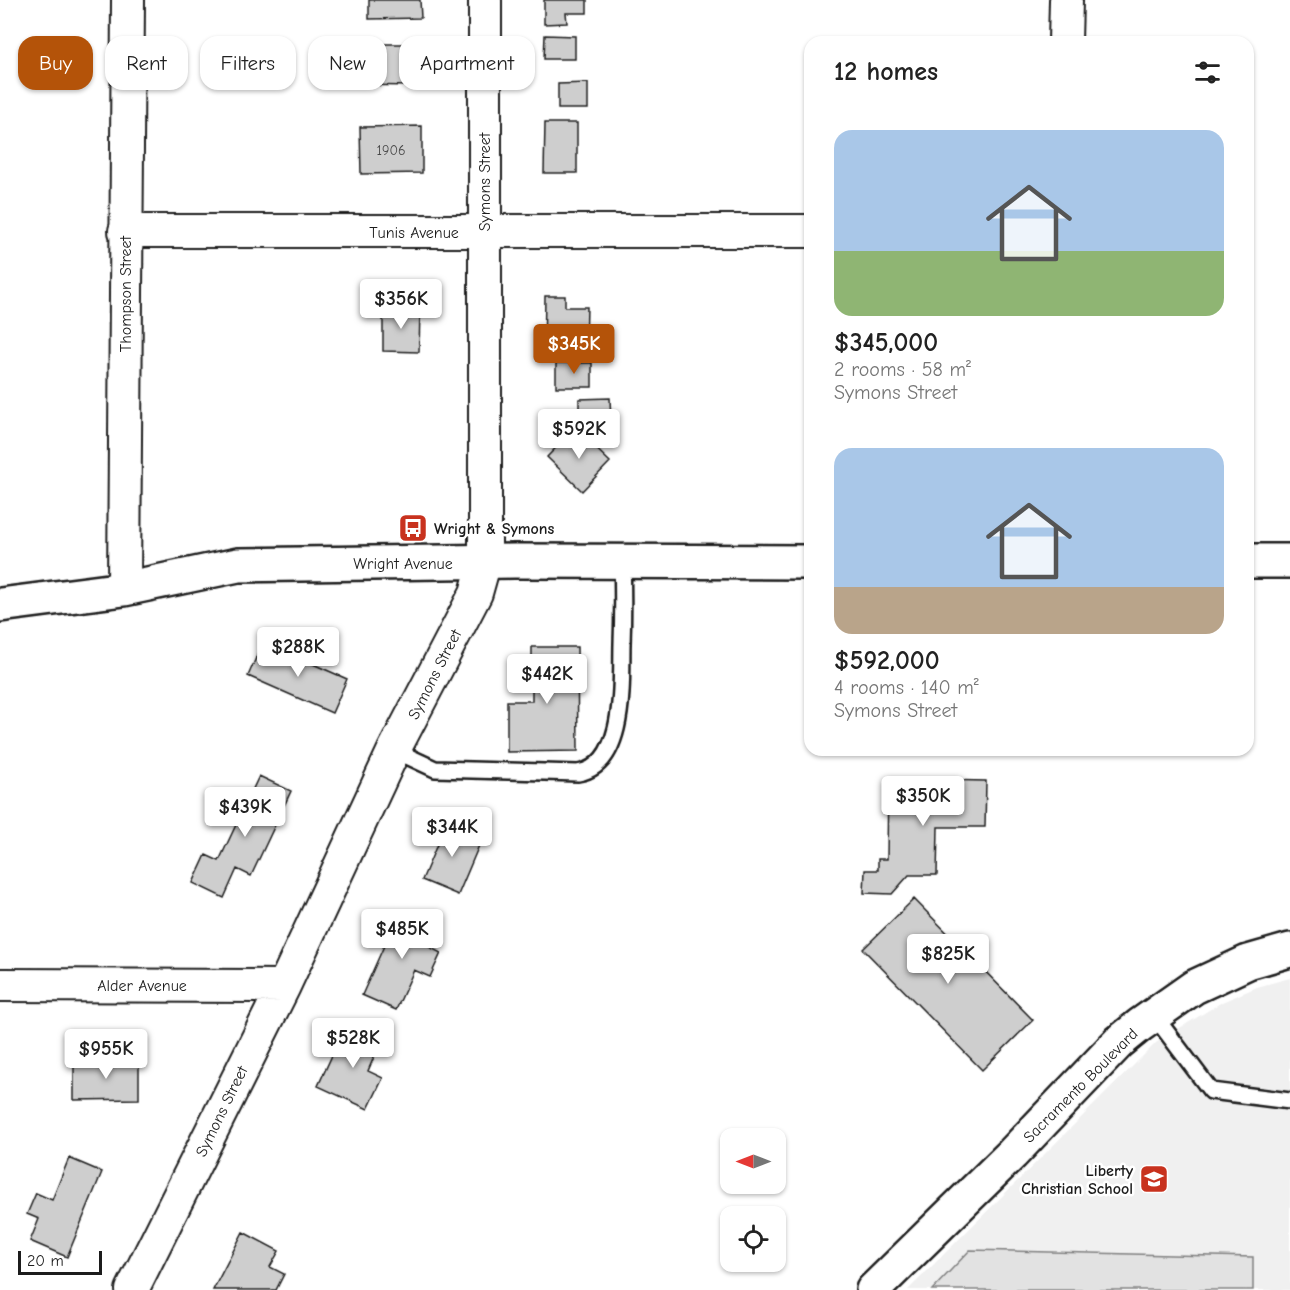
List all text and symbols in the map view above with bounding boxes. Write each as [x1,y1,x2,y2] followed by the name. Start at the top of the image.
[18,36,93,90] chip: Buy
[105,36,188,90] chip: Rent
[200,36,296,90] chip: Filters
[308,36,387,90] chip: New
[399,36,535,90] chip: Apartment
[1191,56,1224,89] icon: filters
[834,57,938,87] text: 12 homes
[476,132,494,231] street label: Symons Street
[376,142,406,159] house number: 1906
[975,169,1083,277] icon: home
[369,224,459,242] street label: Tunis Avenue
[117,235,135,352] street label: Thompson Street
[359,279,443,330] pin: $356K
[374,287,428,310] text: $356K
[532,324,616,375] pin: $345K
[834,328,938,358] text: $345,000
[547,332,601,355] text: $345K
[834,358,971,381] text: 2 rooms · 58 m²
[834,381,957,404] text: Symons Street
[537,409,621,460] pin: $592K
[552,417,606,440] text: $592K
[975,487,1083,595] icon: home
[397,512,429,544] bus stop icon: Wright & Symons
[434,520,555,538] place label: Wright & Symons
[353,555,453,573] street label: Wright Avenue
[404,626,465,722] street label: Symons Street
[256,627,340,678] pin: $288K
[271,635,325,658] text: $288K
[834,646,940,676] text: $592,000
[505,654,589,705] pin: $442K
[521,662,573,685] text: $442K
[834,676,979,699] text: 4 rooms · 140 m²
[834,699,957,722] text: Symons Street
[881,776,965,827] pin: $350K
[895,784,951,807] text: $350K
[203,787,287,838] pin: $439K
[219,795,272,818] text: $439K
[410,807,494,858] pin: $344K
[426,815,478,838] text: $344K
[360,909,444,960] pin: $485K
[375,917,429,940] text: $485K
[906,934,990,985] pin: $825K
[921,942,975,965] text: $825K
[97,977,187,995] street label: Alder Avenue
[311,1018,395,1069] pin: $528K
[1020,1025,1142,1147] street label: Sacramento Boulevard
[326,1026,380,1049] text: $528K
[64,1029,148,1080] pin: $955K
[79,1037,134,1060] text: $955K
[192,1063,252,1160] street label: Symons Street
[720,1128,786,1194] north arrow
[720,1128,786,1272] map controls
[1021,1162,1134,1198] place label: Liberty Christian School
[1138,1163,1170,1195] school or university icon: Liberty Christian School
[720,1206,786,1272] button: locate
[18,1248,102,1276] scale bar
[27,1252,64,1270] text: 20 m

